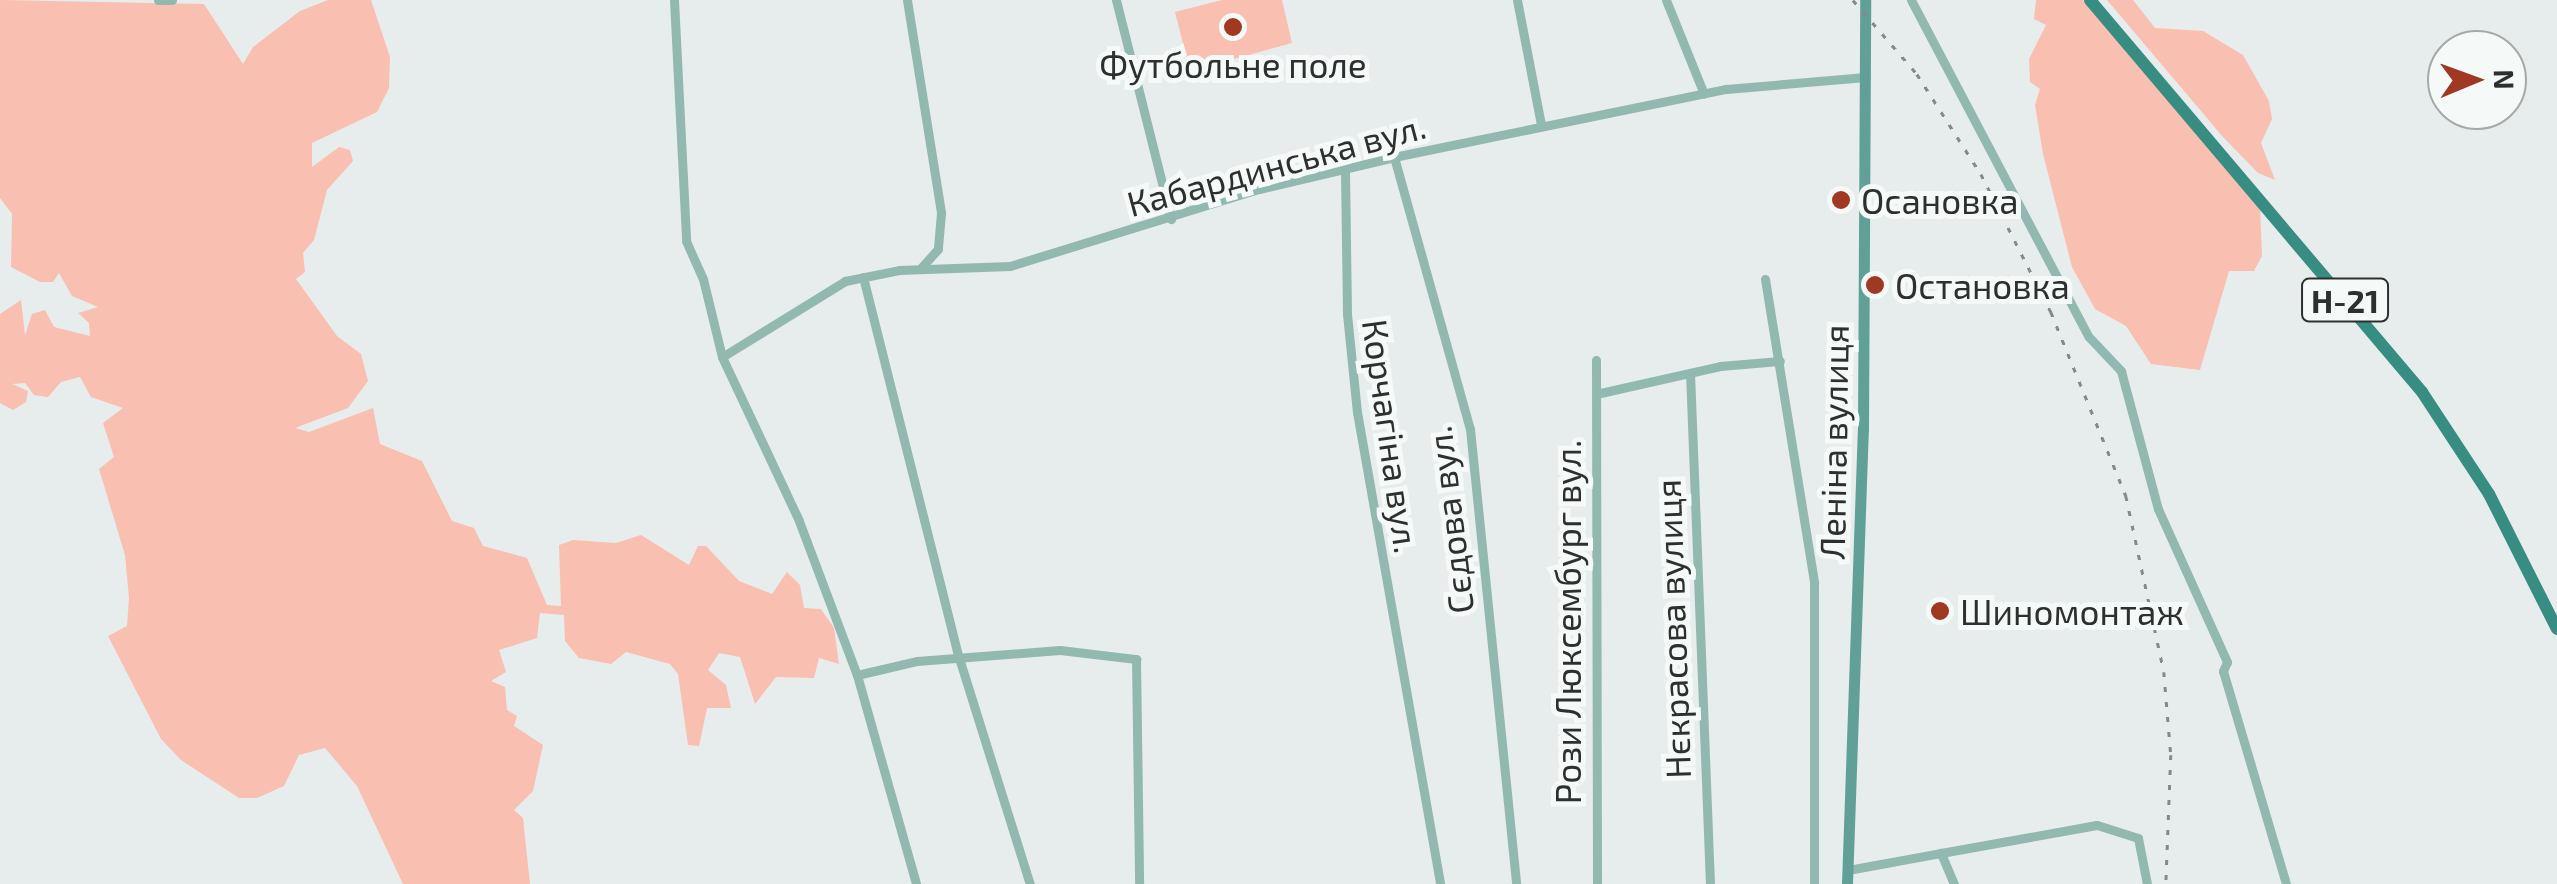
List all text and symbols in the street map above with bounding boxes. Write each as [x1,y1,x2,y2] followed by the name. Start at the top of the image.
[1222,16,1244,38] marker: Футбольне поле
[2427,30,2527,130] north arrow
[1099,43,1367,85] place label: Футбольне поле
[2488,69,2522,90] text: N
[1122,104,1430,224] street label: Кабардинська вул.
[1861,179,2019,221] place label: Осановка
[1830,189,1852,211] marker: Осановка
[1895,264,2070,306] place label: Остановка
[2300,273,2390,327] road number: Н-21
[1864,274,1886,296] marker: Остановка
[1355,316,1429,556] street label: Корчагіна вул.
[1810,324,1856,560] street label: Леніна вулиця
[1417,424,1481,616] street label: Сєдова вул.
[1546,440,1588,804] street label: Рози Люксембург вул.
[1646,479,1698,779] street label: Нєкрасова вулиця
[1960,590,2184,632] place label: Шиномонтаж
[1929,600,1951,622] marker: Шиномонтаж

